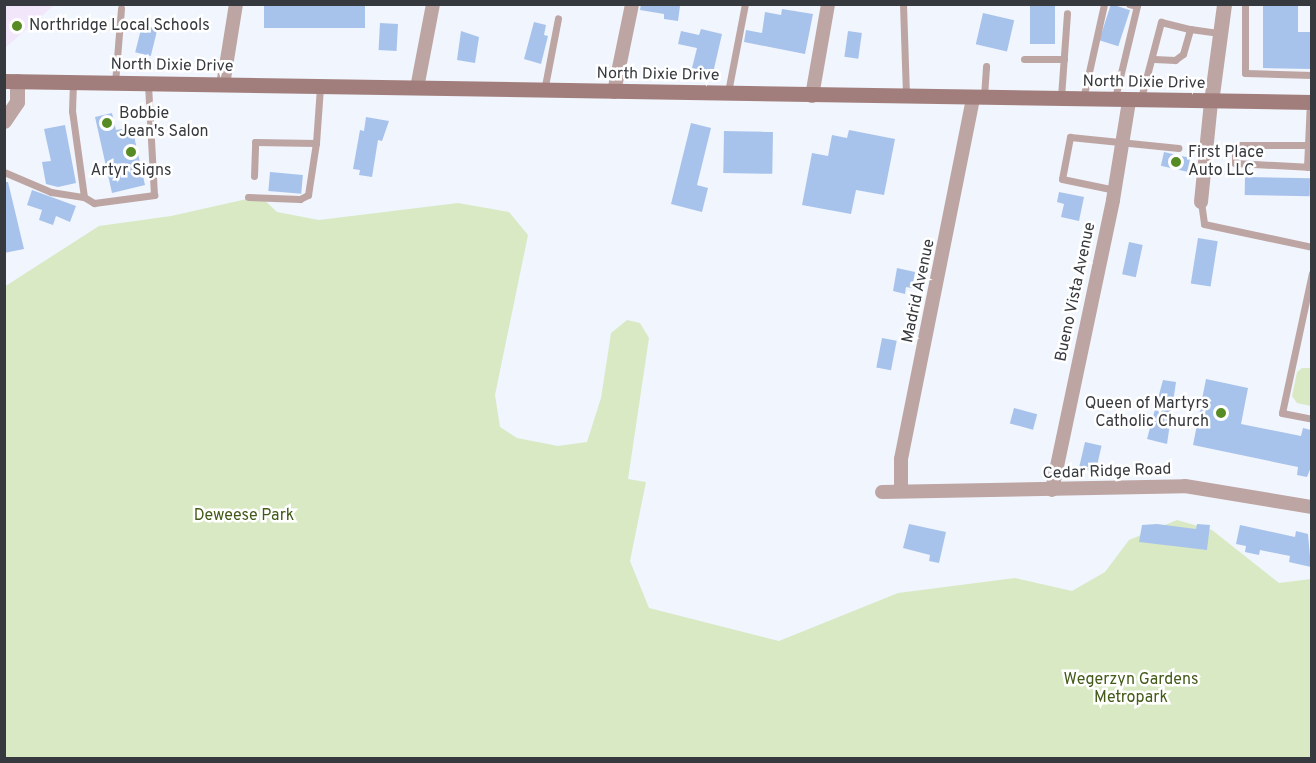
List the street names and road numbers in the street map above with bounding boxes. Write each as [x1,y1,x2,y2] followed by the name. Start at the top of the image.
[110,55,234,77] street label: North Dixie Drive
[596,64,720,86] street label: North Dixie Drive
[1082,72,1206,94] street label: North Dixie Drive
[1052,220,1100,364] street label: Bueno Vista Avenue
[899,237,939,345] street label: Madrid Avenue
[1042,460,1172,484] street label: Cedar Ridge Road

